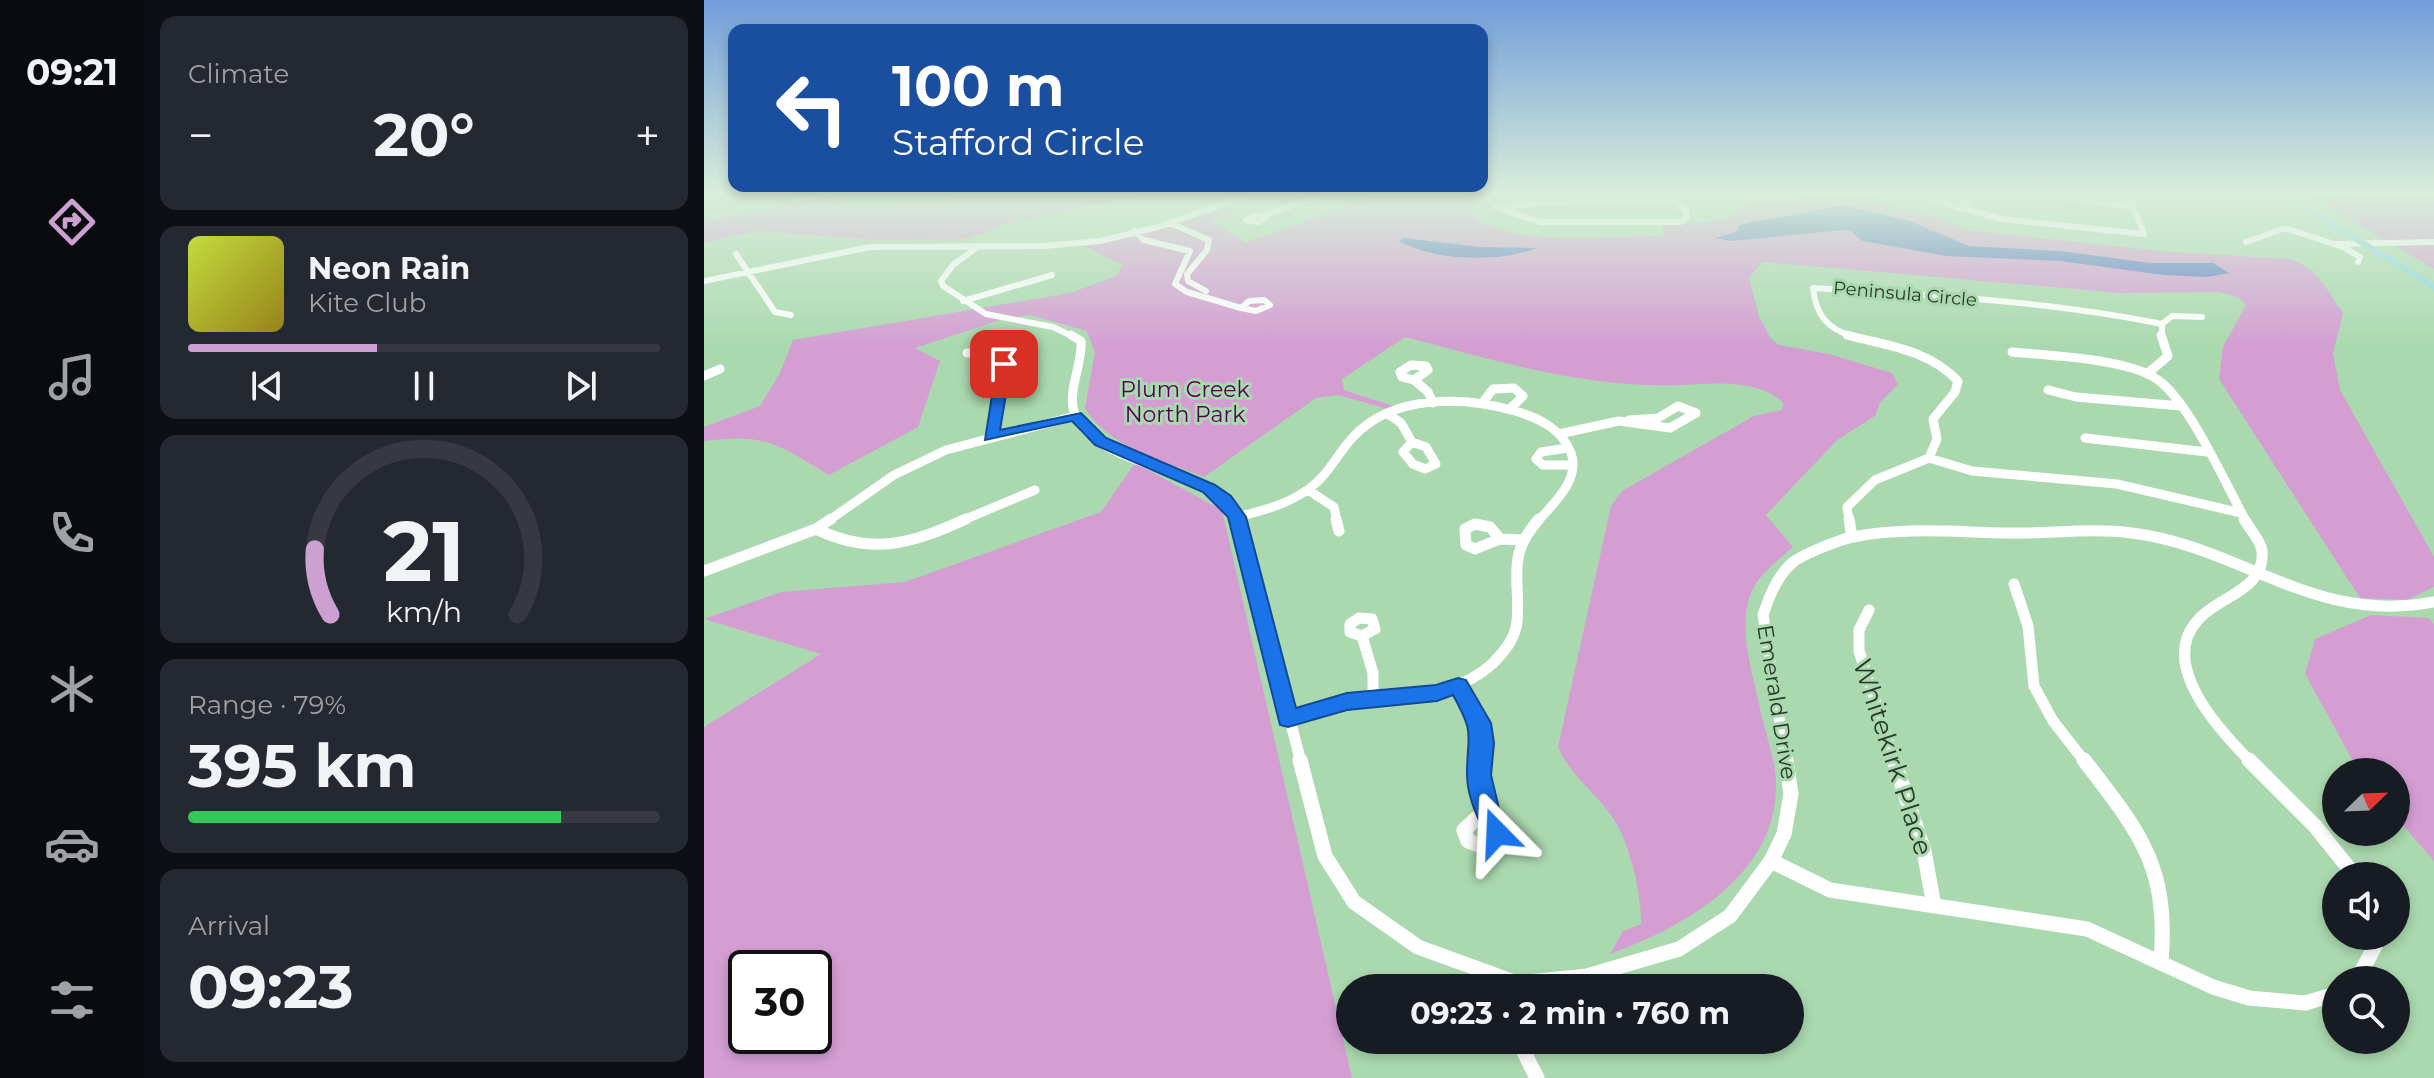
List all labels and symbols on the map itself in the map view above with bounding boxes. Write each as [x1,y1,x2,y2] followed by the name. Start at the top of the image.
[1832,277,1978,311] street label: Peninsula Circle
[970,330,1038,398] pin
[1120,376,1251,428] park label: Plum Creek North Park
[1751,623,1803,781] street label: Emerald Drive
[1846,655,1940,859] street label: Whitekirk Place
[2322,758,2410,846] north arrow
[1455,791,1539,875] position arrow
[728,950,832,1054] speed limit sign: 30

